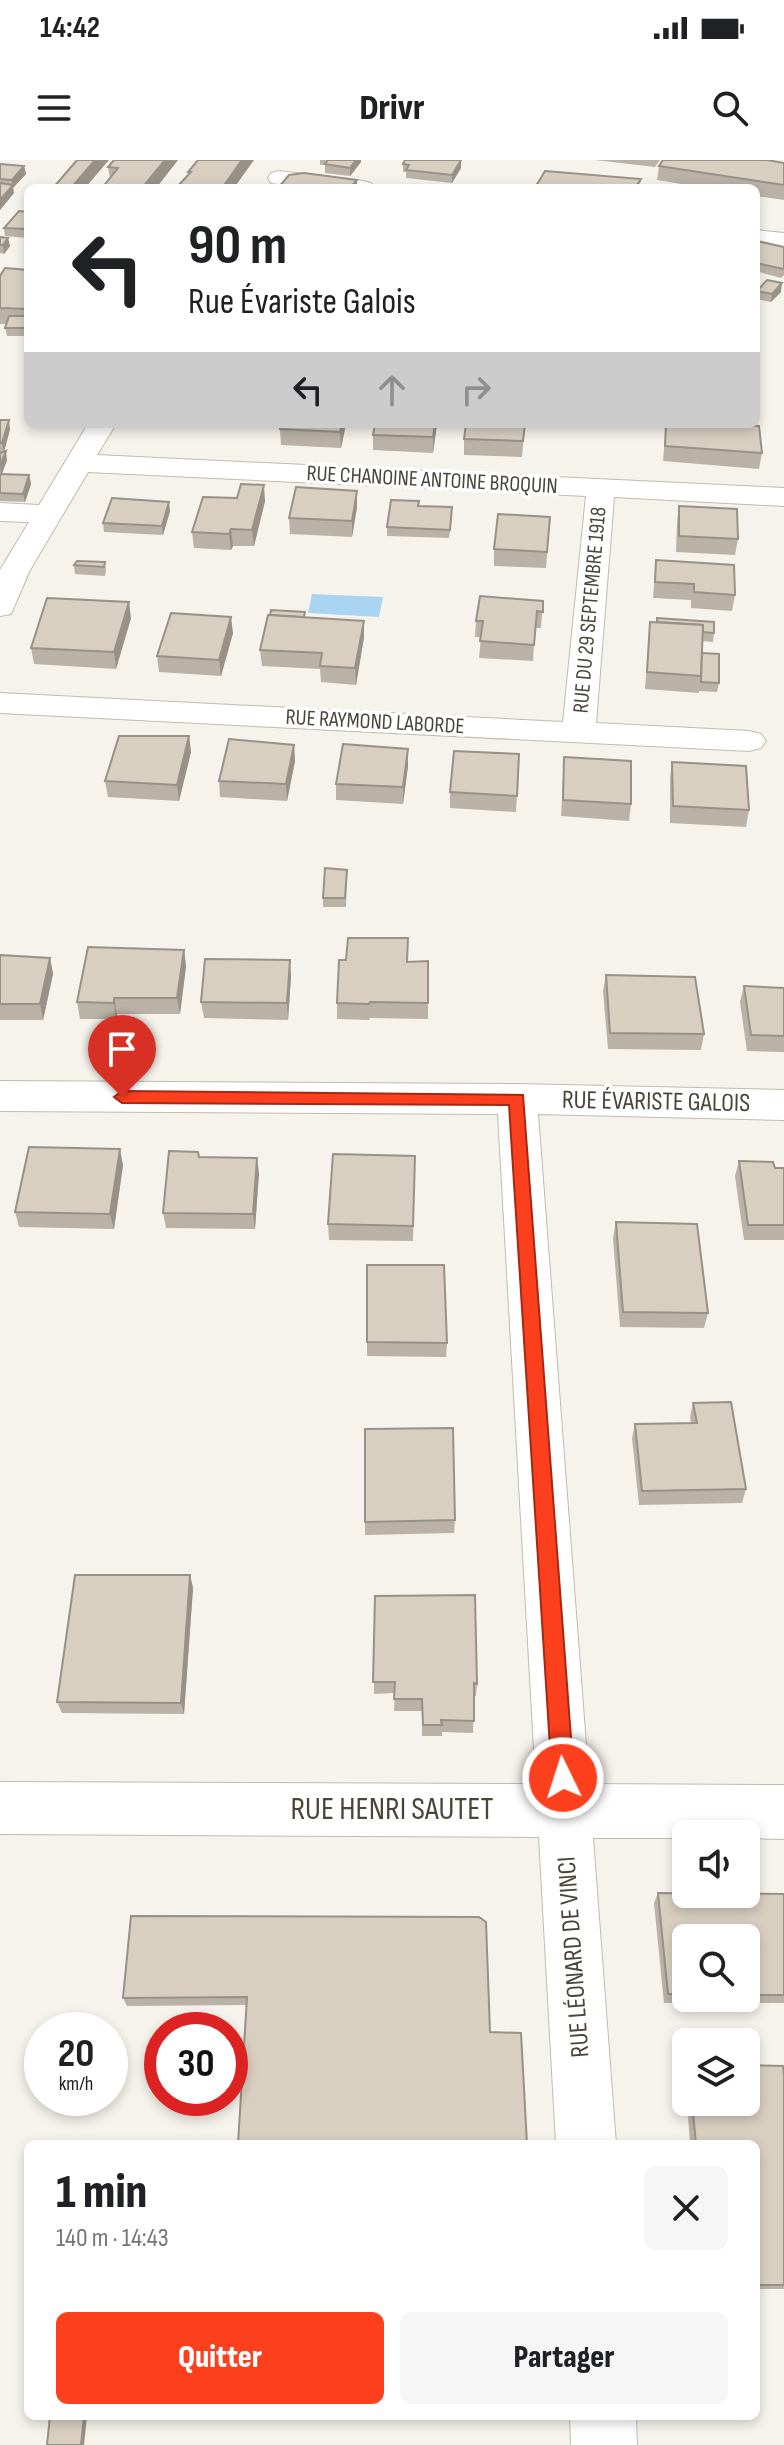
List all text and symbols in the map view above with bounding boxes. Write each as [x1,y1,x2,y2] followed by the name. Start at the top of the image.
[40,10,100,46] text: 14:42
[32,86,76,130] icon: menu
[708,86,752,130] icon: search
[359,87,425,130] text: Drivr
[188,213,287,280] text: 90 m
[56,216,160,320] icon: left
[188,281,416,324] text: Rue Évariste Galois
[286,368,330,412] icon: left
[370,368,414,412] icon: ahead
[454,368,498,412] icon: right
[306,460,558,500] street label: RUE CHANOINE ANTOINE BROQUIN
[568,506,612,714] street label: RUE DU 29 SEPTEMBRE 1918
[285,704,465,740] street label: RUE RAYMOND LABORDE
[88,1015,156,1097] pin
[100,1027,144,1071] icon: arrive
[561,1085,751,1119] street label: RUE ÉVARISTE GALOIS
[521,1736,605,1820] position arrow
[291,1790,493,1829] street label: RUE HENRI SAUTET
[672,1820,760,2116] map controls
[672,1820,760,1908] button: sound
[552,1855,596,2059] street label: RUE LÉONARD DE VINCI
[672,1924,760,2012] button: search
[144,2012,248,2116] speed limit sign: 30
[672,2028,760,2116] button: layers
[58,2030,94,2078] text: 20
[59,2072,93,2096] text: km/h
[56,2164,147,2221] text: 1 min
[644,2166,728,2250] button: close
[56,2223,169,2254] text: 140 m · 14:43
[56,2312,384,2404] button: Quitter
[400,2312,728,2404] button: Partager

